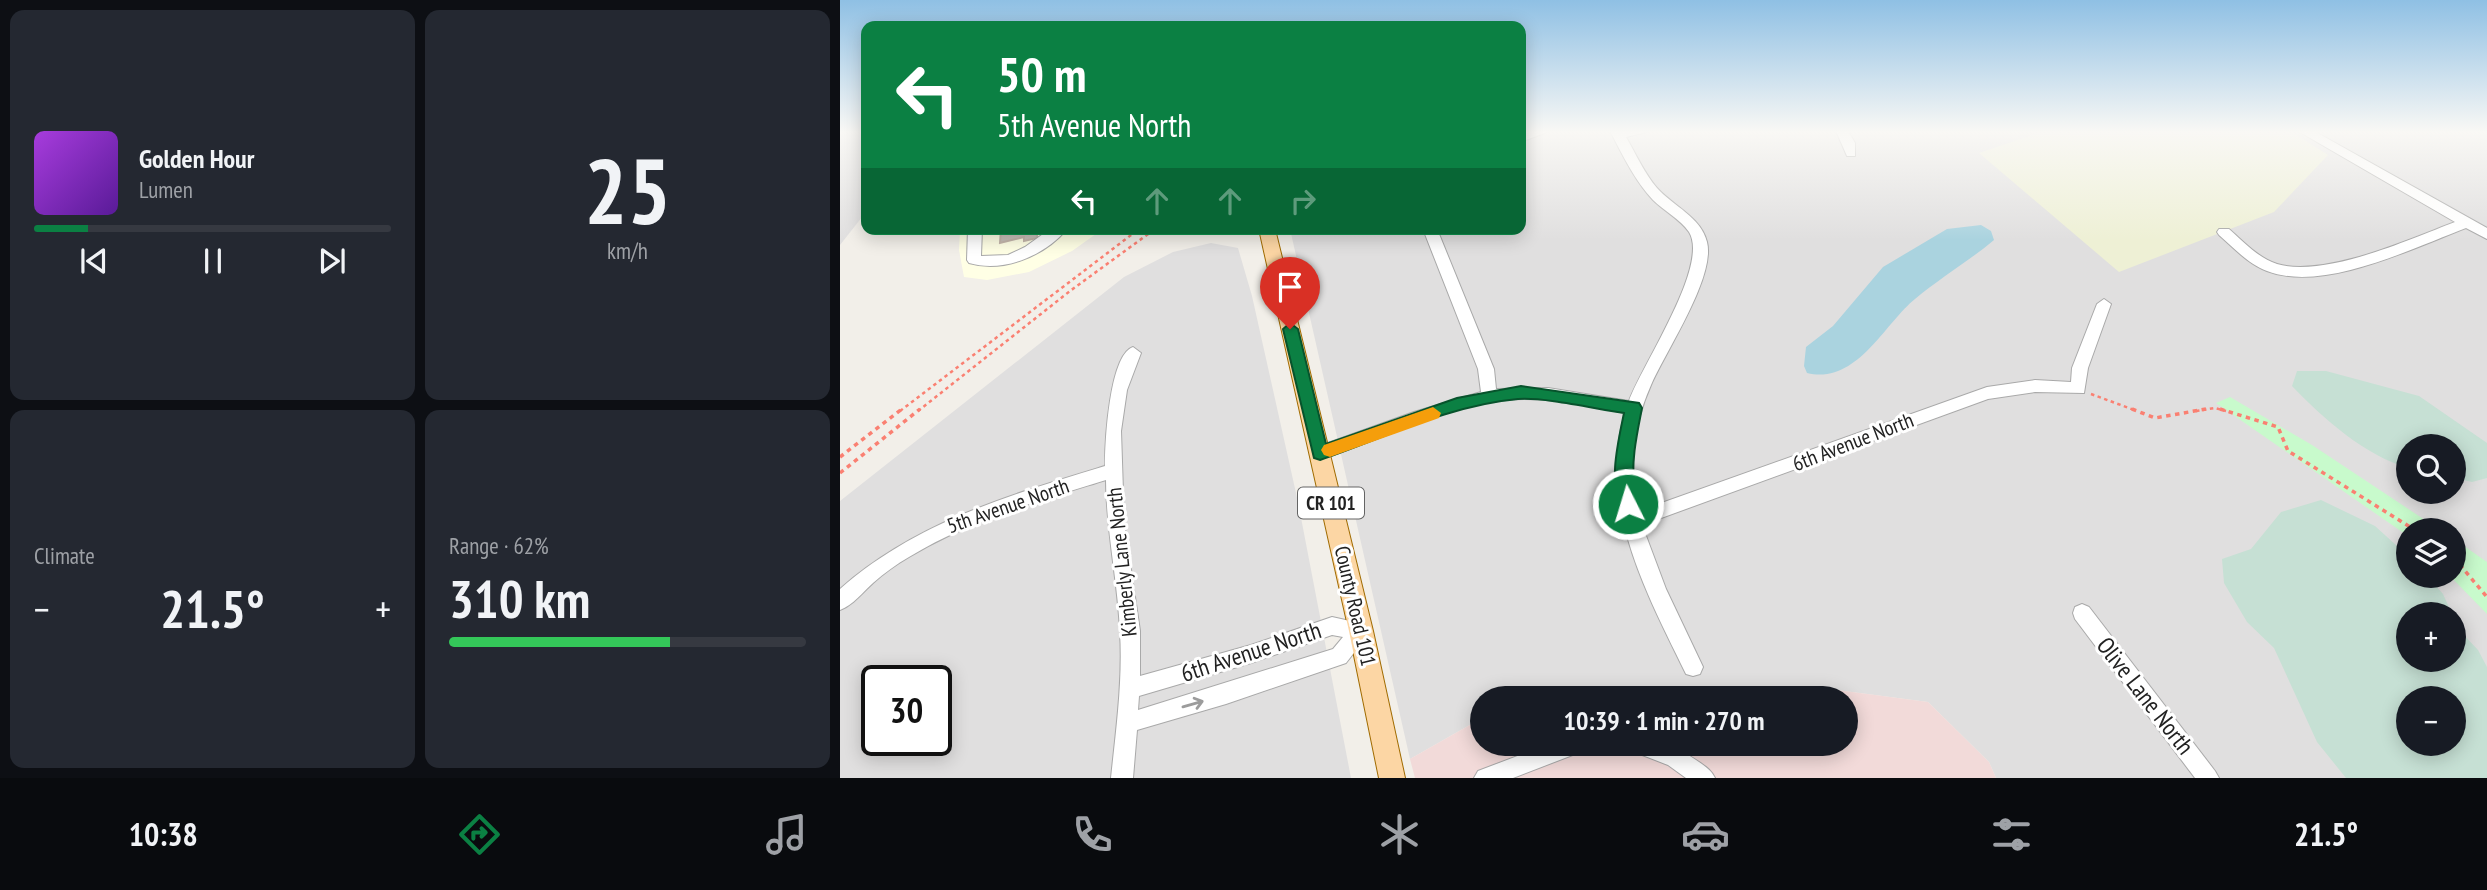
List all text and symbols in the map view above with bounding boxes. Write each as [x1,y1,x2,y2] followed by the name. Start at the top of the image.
[997,42,1086,106] text: 50 m
[882,49,973,140] icon: left
[997,104,1191,146] text: 5th Avenue North
[584,131,671,249] text: 25
[139,142,254,175] text: Golden Hour
[139,175,193,204] text: Lumen
[1065,182,1103,220] icon: left
[1138,182,1176,220] icon: ahead
[1211,182,1249,220] icon: ahead
[1284,182,1322,220] icon: right
[607,236,648,265] text: km/h
[75,242,113,280] icon: previous
[194,242,232,280] icon: pause
[313,242,351,280] icon: next
[1260,257,1320,329] pin
[1271,268,1309,306] icon: arrive
[1788,406,1917,477] street label: 6th Avenue North
[2396,434,2466,756] map controls
[2396,434,2466,504] button: search
[1591,467,1665,541] position arrow
[943,472,1073,539] street label: 5th Avenue North
[1100,486,1143,638] street label: Kimberly Lane North
[1298,488,1364,518] road number: CR 101
[2396,518,2466,588] button: layers
[449,531,549,560] text: Range · 62%
[34,541,95,570] text: Climate
[1329,543,1382,669] street label: County Road 101
[449,565,590,632] text: 310 km
[160,575,265,642] text: 21.5°
[34,584,50,633] text: −
[375,584,391,633] text: +
[2396,602,2466,672] button: +
[1177,614,1325,689] street label: 6th Avenue North
[2090,631,2201,761] street label: Olive Lane North
[861,665,952,756] speed limit sign: 30
[2396,686,2466,756] button: −
[1182,697,1204,710] one-way arrow
[1564,704,1764,737] text: 10:39 · 1 min · 270 m
[455,810,504,859] icon: directions
[762,810,811,859] icon: music
[1068,810,1117,859] icon: phone
[1375,810,1424,859] icon: climate
[1681,810,1730,859] icon: car
[1987,810,2036,859] icon: filters
[129,813,198,855] text: 10:38
[2294,813,2358,855] text: 21.5°

